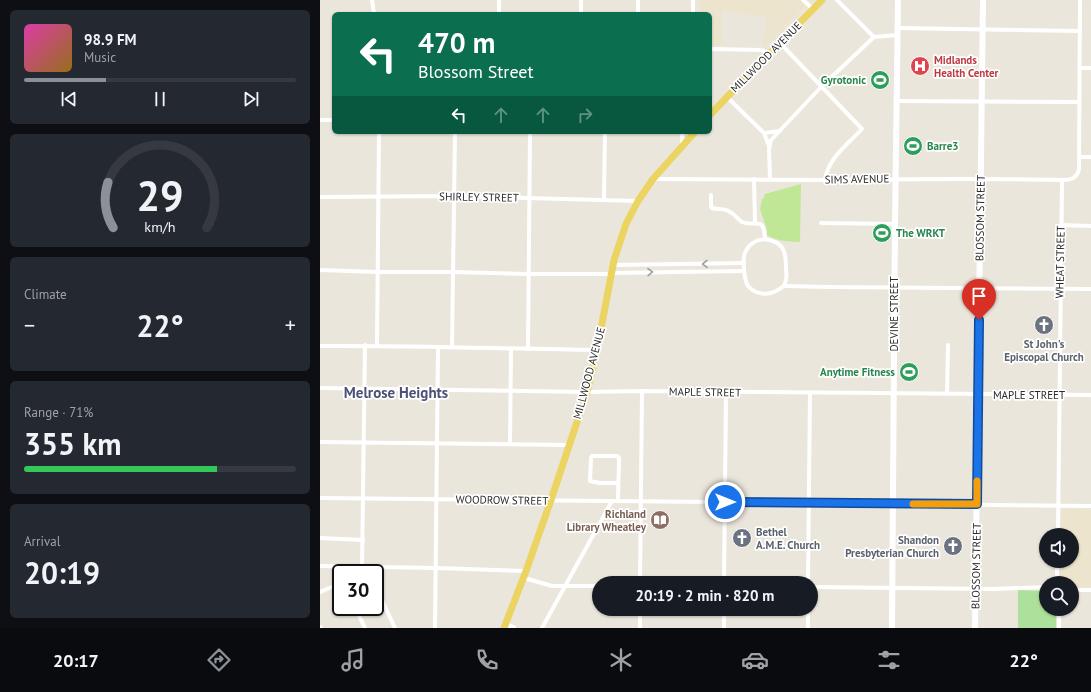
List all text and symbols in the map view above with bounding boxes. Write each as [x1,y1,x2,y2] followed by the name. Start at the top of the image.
[728,18,805,95] street label: MILLWOOD AVENUE
[418,24,495,61] text: 470 m
[352,28,404,80] icon: left
[84,30,137,49] text: 98.9 FM
[84,49,116,66] text: Music
[934,53,999,80] place label: Midlands Health Center
[909,55,931,77] hospital icon: Midlands Health Center
[418,60,534,83] text: Blossom Street
[869,69,891,91] sports icon: Gyrotonic
[821,73,866,87] place label: Gyrotonic
[58,88,80,110] icon: previous
[149,88,171,110] icon: pause
[240,88,262,110] icon: next
[448,104,470,126] icon: left
[490,104,512,126] icon: ahead
[532,104,554,126] icon: ahead
[574,104,596,126] icon: right
[902,135,924,157] sports icon: Barre3
[927,139,959,153] place label: Barre3
[136,169,184,222] text: 29
[825,171,890,187] street label: SIMS AVENUE
[972,175,988,261] street label: BLOSSOM STREET
[439,189,519,205] street label: SHIRLEY STREET
[144,217,176,236] text: km/h
[871,222,893,244] sports icon: The WRKT
[1052,225,1068,299] street label: WHEAT STREET
[896,226,946,240] place label: The WRKT
[702,260,708,268] one-way arrow
[647,268,653,276] one-way arrow
[887,276,901,352] street label: DEVINE STREET
[962,279,996,320] pin
[968,285,990,307] icon: arrive
[24,286,67,303] text: Climate
[136,306,184,345] text: 22°
[24,311,35,339] text: −
[285,311,296,339] text: +
[1033,314,1055,336] church icon: St John's Episcopal Church
[570,325,608,421] street label: MILLWOOD AVENUE
[1004,337,1084,364] place label: St John's Episcopal Church
[898,361,920,383] sports icon: Anytime Fitness
[820,365,895,379] place label: Anytime Fitness
[344,383,448,402] district label: Melrose Heights
[669,384,741,400] street label: MAPLE STREET
[993,388,1065,402] street label: MAPLE STREET
[24,404,93,421] text: Range · 71%
[24,424,122,463] text: 355 km
[704,481,746,523] position arrow
[456,492,548,508] street label: WOODROW STREET
[567,507,647,534] place label: Richland Library Wheatley
[649,509,671,531] library icon: Richland Library Wheatley
[968,523,984,609] street label: BLOSSOM STREET
[756,525,820,552] place label: Bethel A.M.E. Church
[731,527,753,549] church icon: Bethel A.M.E. Church
[1039,528,1079,616] map controls
[1039,528,1079,568] button: sound
[24,533,60,550] text: Arrival
[845,533,939,560] place label: Shandon Presbyterian Church
[942,535,964,557] church icon: Shandon Presbyterian Church
[24,553,100,592] text: 20:19
[332,564,384,616] speed limit sign: 30
[1039,576,1079,616] button: search
[636,586,774,605] text: 20:19 · 2 min · 820 m
[205,646,233,674] icon: directions
[339,646,367,674] icon: music
[473,646,501,674] icon: phone
[607,646,635,674] icon: climate
[741,646,769,674] icon: car
[875,646,903,674] icon: filters
[53,649,99,672] text: 20:17
[1010,649,1038,672] text: 22°

